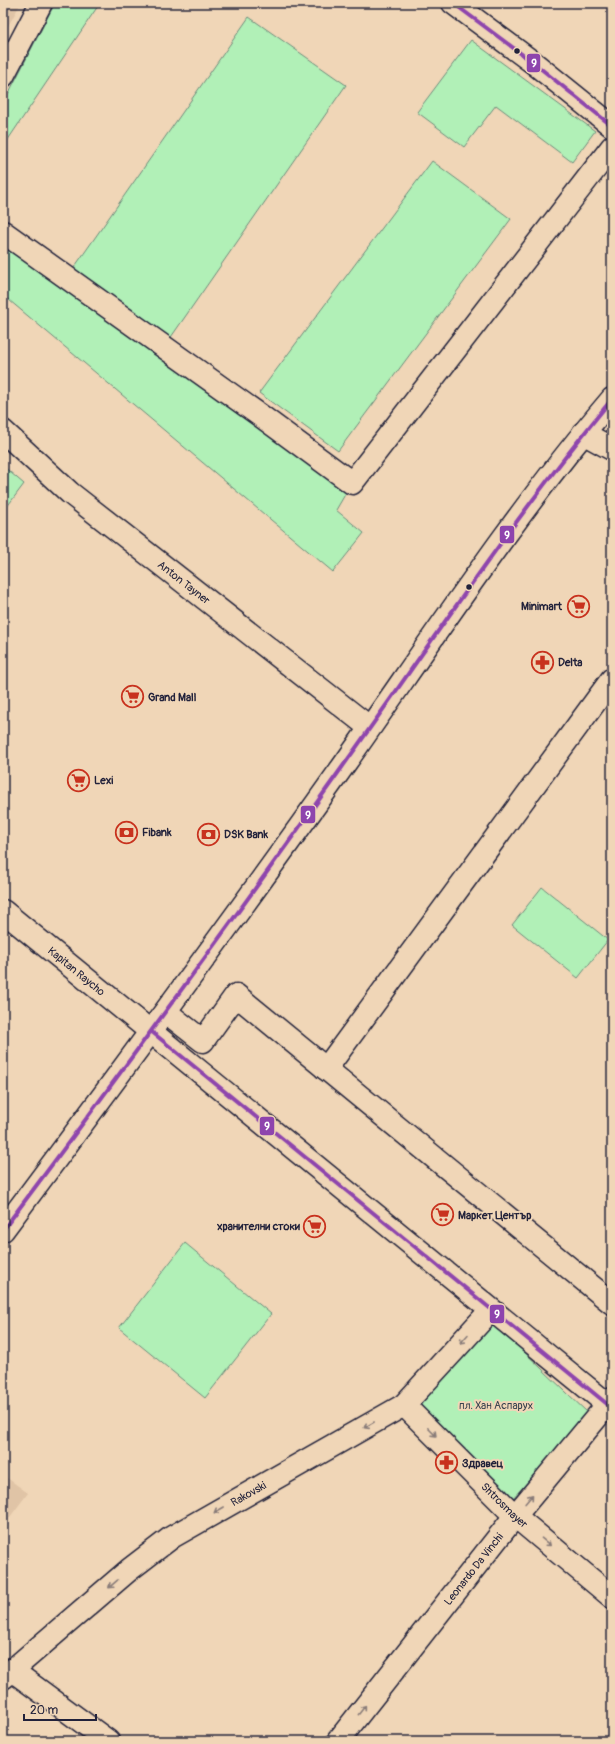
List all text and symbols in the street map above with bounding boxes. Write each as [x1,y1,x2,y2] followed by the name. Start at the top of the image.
[512,46,522,56] unlabelled marker
[526,53,541,73] line badge: 9
[531,57,537,70] text: 9
[499,525,515,544] line badge: 9
[504,529,510,542] text: 9
[155,558,213,607] street label: Anton Tayner
[464,582,474,592] unlabelled marker
[565,593,591,619] supermarket icon: Minimart
[521,600,563,613] place label: Minimart
[529,649,555,675] pharmacy icon: Delta
[558,656,583,669] place label: Delta
[119,684,145,710] supermarket icon: Grand Mall
[148,691,197,704] place label: Grand Mall
[66,767,92,793] supermarket icon: Lexi
[94,774,113,787] place label: Lexi
[300,805,316,824] line badge: 9
[305,809,311,822] text: 9
[113,819,139,845] bank icon: Fibank
[196,821,222,847] bank icon: DSK Bank
[142,826,172,839] place label: Fibank
[224,828,269,841] place label: DSK Bank
[45,944,108,998] street label: Kapitan Raycho
[259,1116,275,1136] line badge: 9
[264,1120,270,1133] text: 9
[429,1202,455,1228] supermarket icon: Маркет Център
[458,1209,531,1222] place label: Маркет Център
[302,1213,328,1239] supermarket icon: хранителни стоки
[216,1220,300,1233] place label: хранителни стоки
[489,1304,505,1324] line badge: 9
[494,1308,500,1321] text: 9
[460,1334,469,1344] one-way arrow
[459,1399,533,1412] park label: пл. Хан Аспарух
[363,1422,375,1429] one-way arrow
[427,1428,437,1437] one-way arrow
[433,1450,459,1476] pharmacy icon: Здравец
[462,1457,503,1470] place label: Здравец
[228,1478,268,1509] street label: Rakovski
[479,1480,531,1530] street label: Shtrosmayer
[525,1493,534,1504] one-way arrow
[213,1506,225,1514] one-way arrow
[441,1530,506,1607] street label: Leonardo Da Vinchi
[541,1537,551,1546] one-way arrow
[108,1579,118,1588] one-way arrow
[24,1696,96,1722] scale bar
[30,1703,59,1718] text: 20 m
[357,1705,366,1716] one-way arrow

